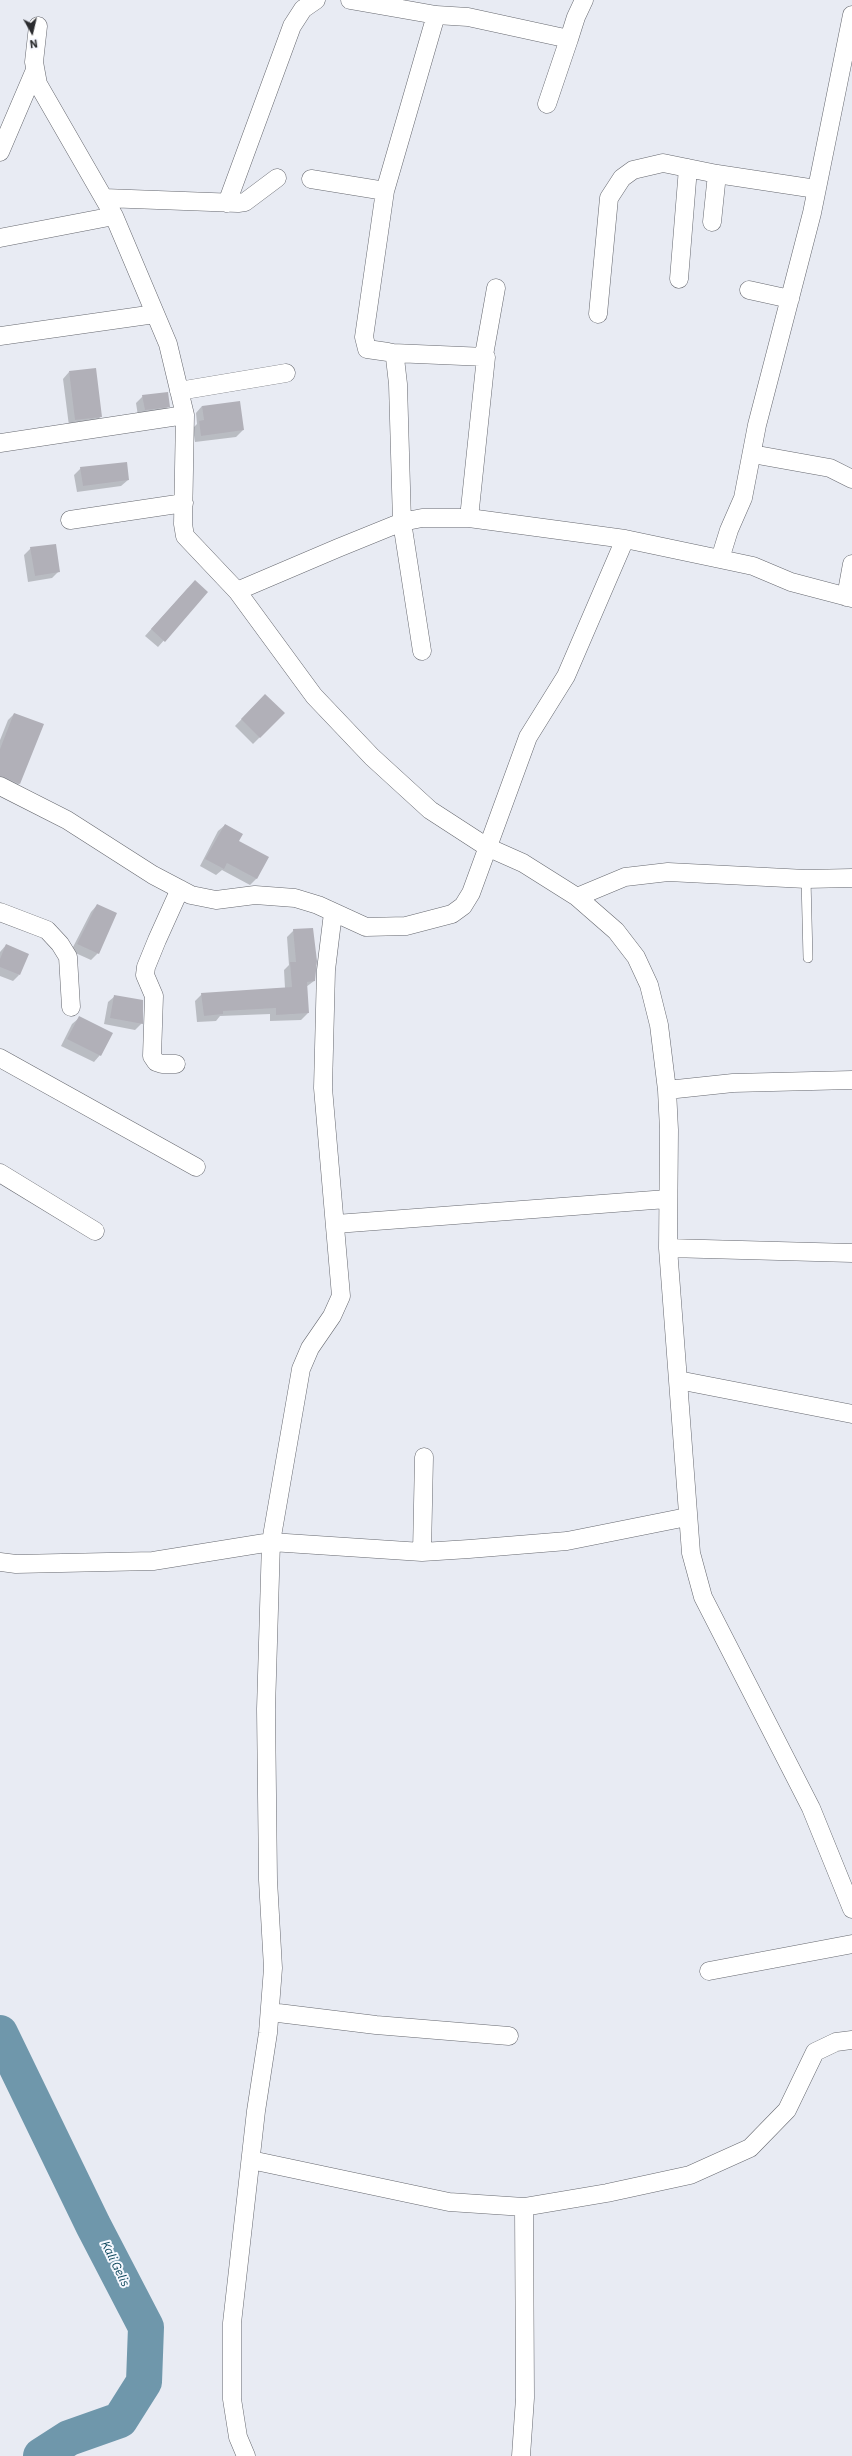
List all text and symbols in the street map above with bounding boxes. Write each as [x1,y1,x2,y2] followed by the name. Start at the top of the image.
[12,12,52,52] north arrow
[29,36,39,51] text: N
[98,2239,132,2289] water label: Kali Gelis

